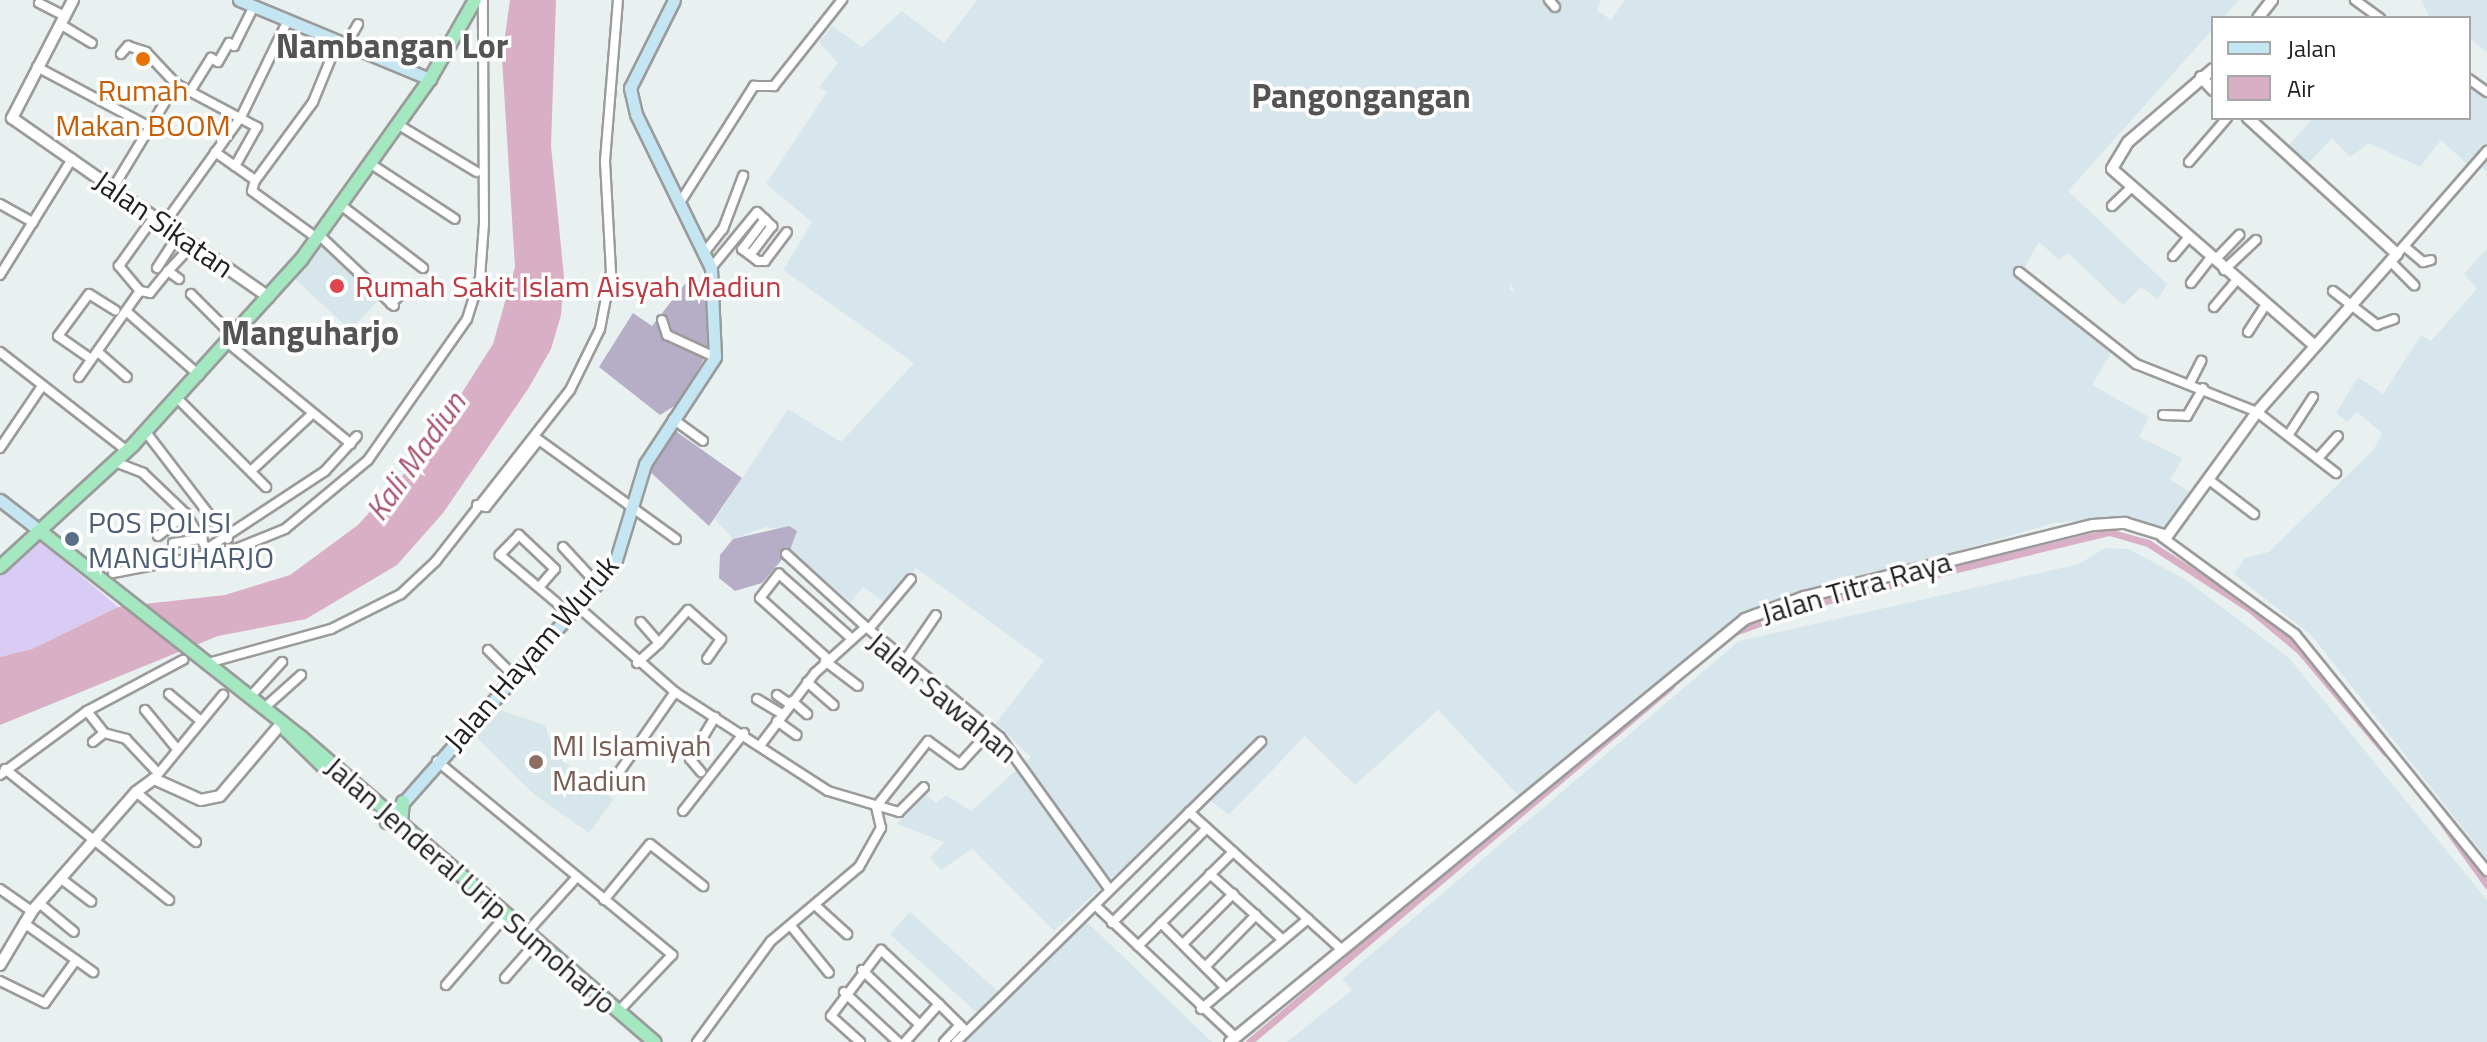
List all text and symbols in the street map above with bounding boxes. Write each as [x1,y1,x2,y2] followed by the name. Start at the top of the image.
[2211,16,2471,120] legend
[276,26,508,66] district label: Nambangan Lor
[2287,30,2336,66] text: Jalan
[134,50,152,68] marker: Rumah Makan BOOM
[2287,70,2315,106] text: Air
[55,72,231,142] place label: Rumah Makan BOOM
[1251,76,1471,116] district label: Pangongangan
[87,163,241,285] street label: Jalan Sikatan
[355,268,781,304] place label: Rumah Sakit Islam Aisyah Madiun
[326,275,348,297] marker: Rumah Sakit Islam Aisyah Madiun
[221,313,399,353] district label: Manguharjo
[357,384,473,528] water label: Kali Madiun
[88,504,274,574] place label: POS POLISI MANGUHARJO
[63,530,81,548] marker: POS POLISI MANGUHARJO
[1757,543,1955,631] street label: Jalan Titra Raya
[436,548,626,758] street label: Jalan Hayam Wuruk
[861,624,1025,770] street label: Jalan Sawahan
[552,727,711,798] place label: MI Islamiyah Madiun
[318,749,624,1021] street label: Jalan Jenderal Urip Sumoharjo
[527,753,545,771] marker: MI Islamiyah Madiun

